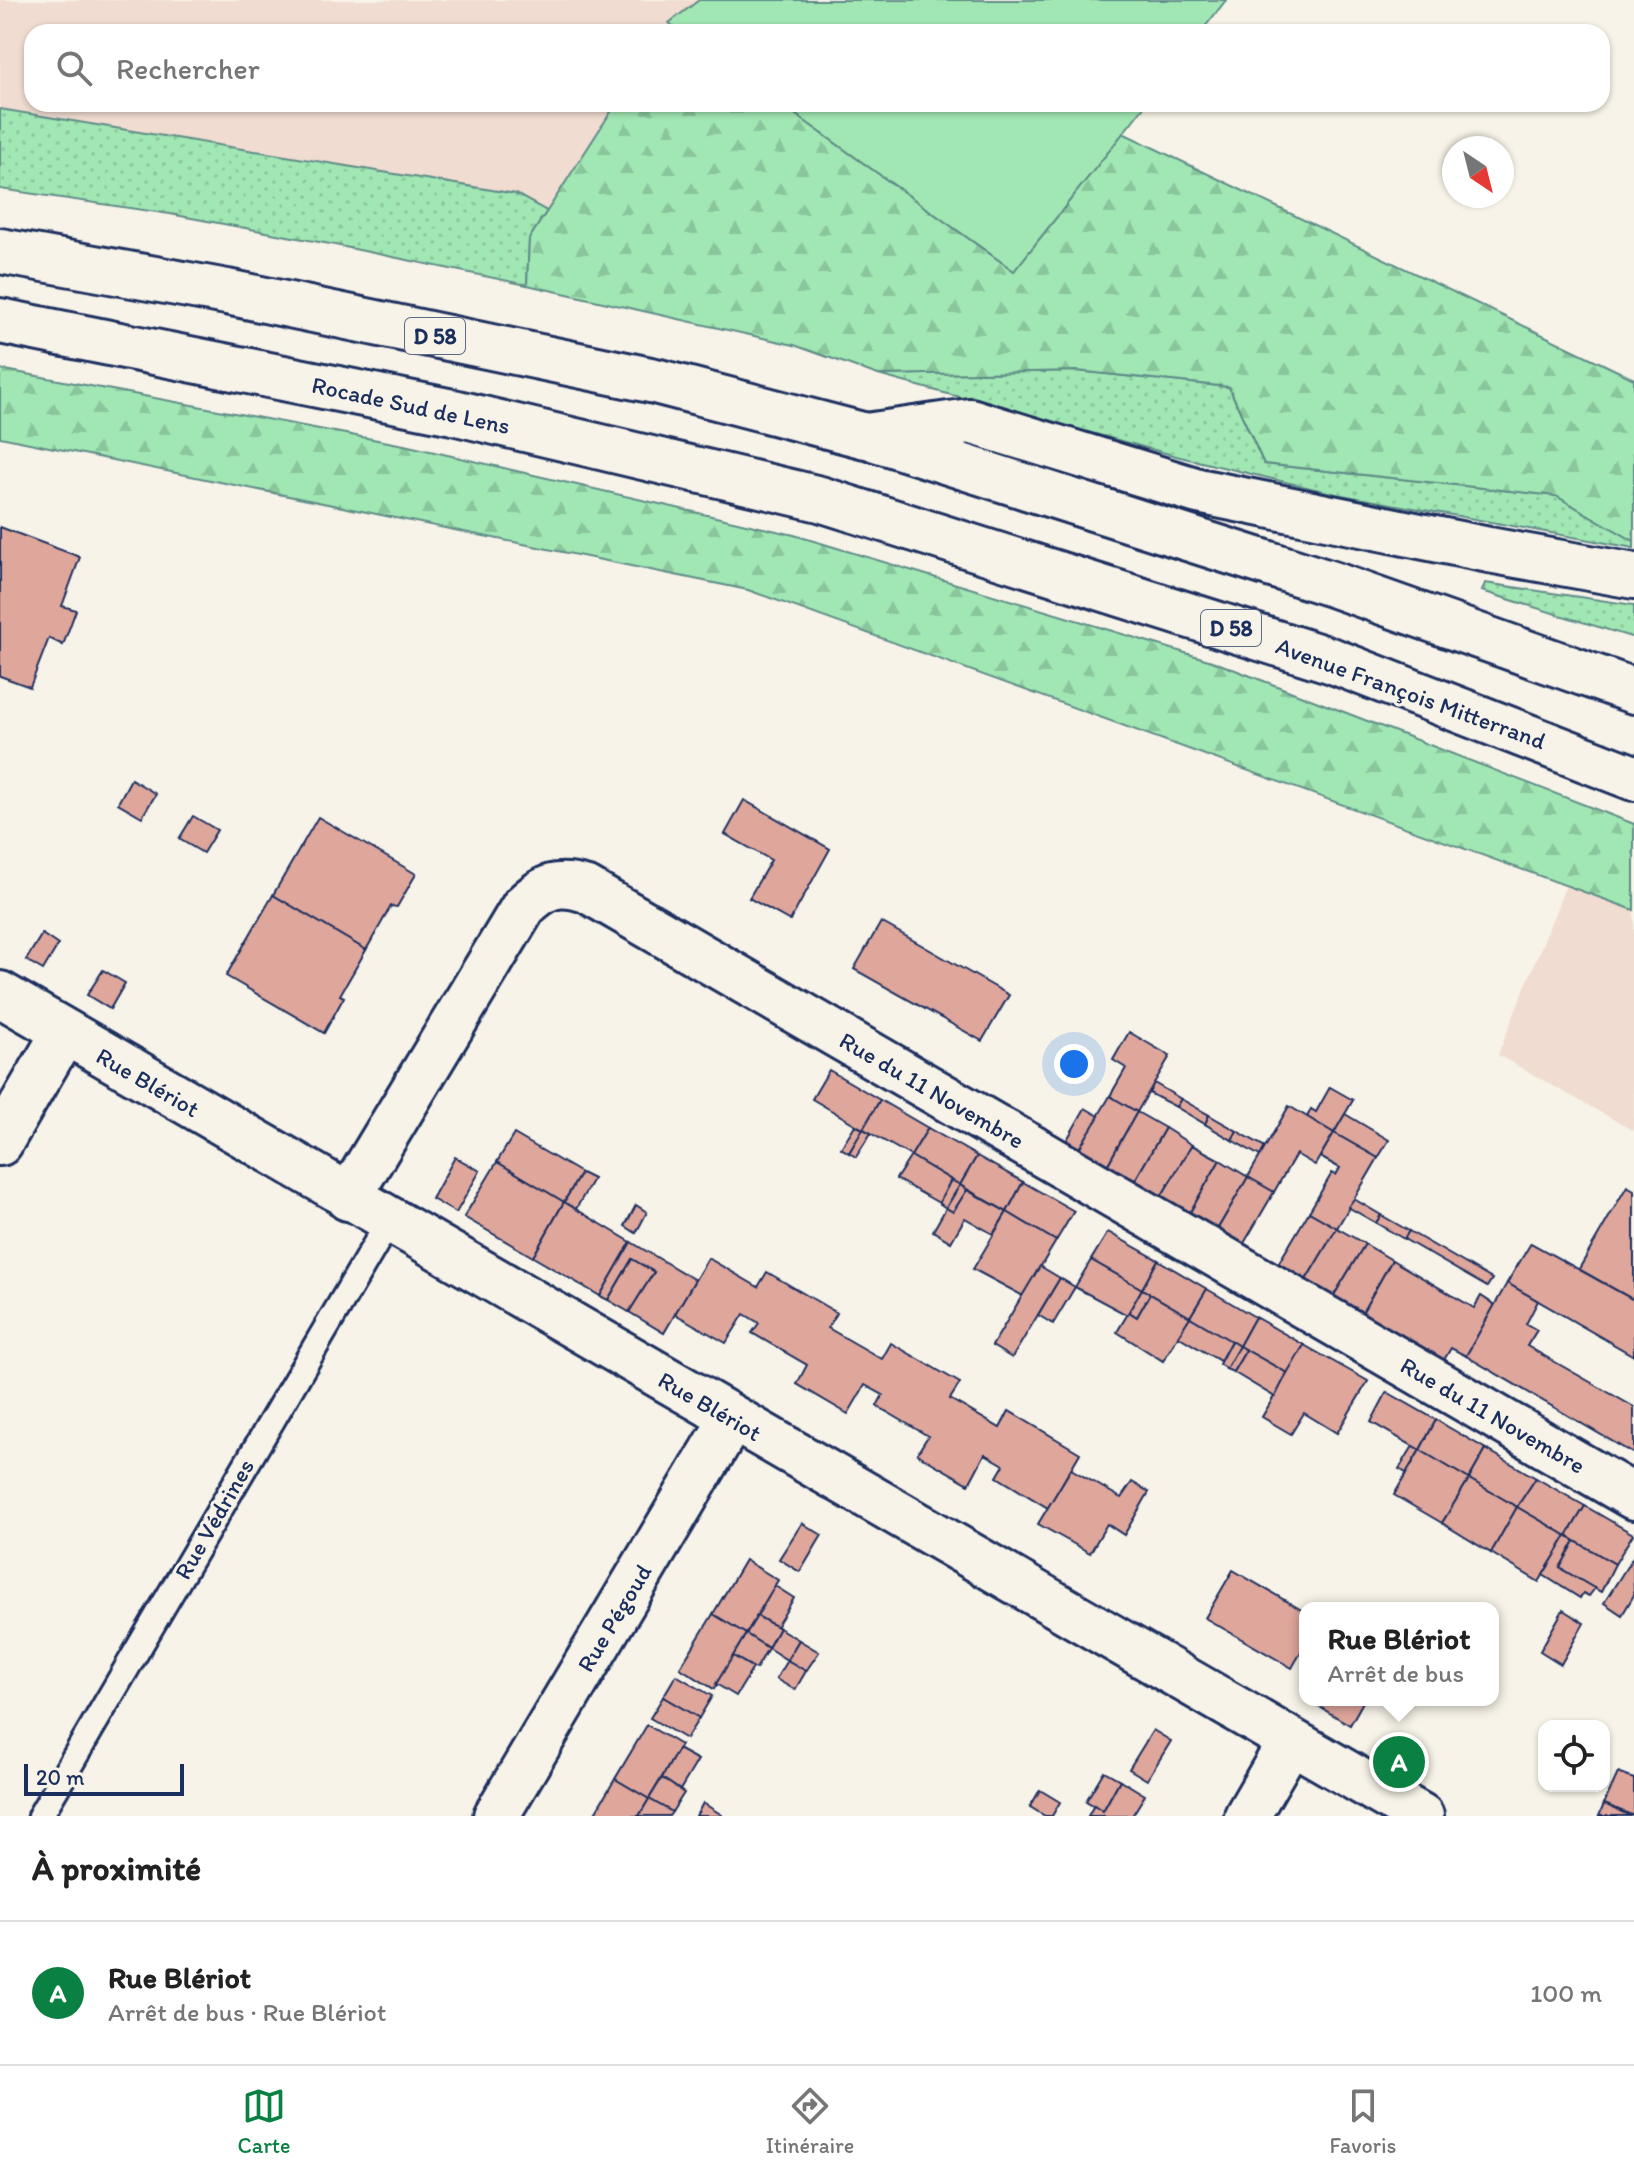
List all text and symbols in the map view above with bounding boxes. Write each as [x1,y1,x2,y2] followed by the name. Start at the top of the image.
[24,24,1610,112] search box
[52,46,96,90] icon: search
[116,50,260,87] text: Rechercher
[1442,136,1514,208] north arrow
[405,318,465,354] road number: D 58
[309,370,513,440] street label: Rocade Sud de Lens
[1201,610,1261,646] road number: D 58
[1272,631,1550,755] street label: Avenue François Mitterrand
[835,1025,1029,1155] street label: Rue du 11 Novembre
[91,1041,205,1123] street label: Rue Blériot
[1054,1044,1094,1084] your location
[1396,1350,1590,1480] street label: Rue du 11 Novembre
[653,1365,767,1447] street label: Rue Blériot
[168,1454,260,1584] street label: Rue Védrines
[571,1559,657,1677] street label: Rue Pégoud
[1299,1602,1499,1706] popup
[1327,1620,1471,1657] text: Rue Blériot
[1327,1657,1464,1689] text: Arrêt de bus
[1538,1720,1610,1792] map controls
[1538,1720,1610,1792] button: locate
[1373,1732,1425,1792] pin: A
[24,1760,184,1796] scale bar
[36,1764,85,1791] text: 20 m
[32,1848,201,1889] text: À proximité
[108,1959,251,1996] text: Rue Blériot
[50,1977,66,2009] text: A
[1530,1977,1602,2009] text: 100 m
[108,1996,387,2028] text: Arrêt de bus · Rue Blériot
[238,2084,291,2159] tab: Carte
[766,2084,854,2159] tab: Itinéraire
[1329,2084,1396,2159] tab: Favoris

